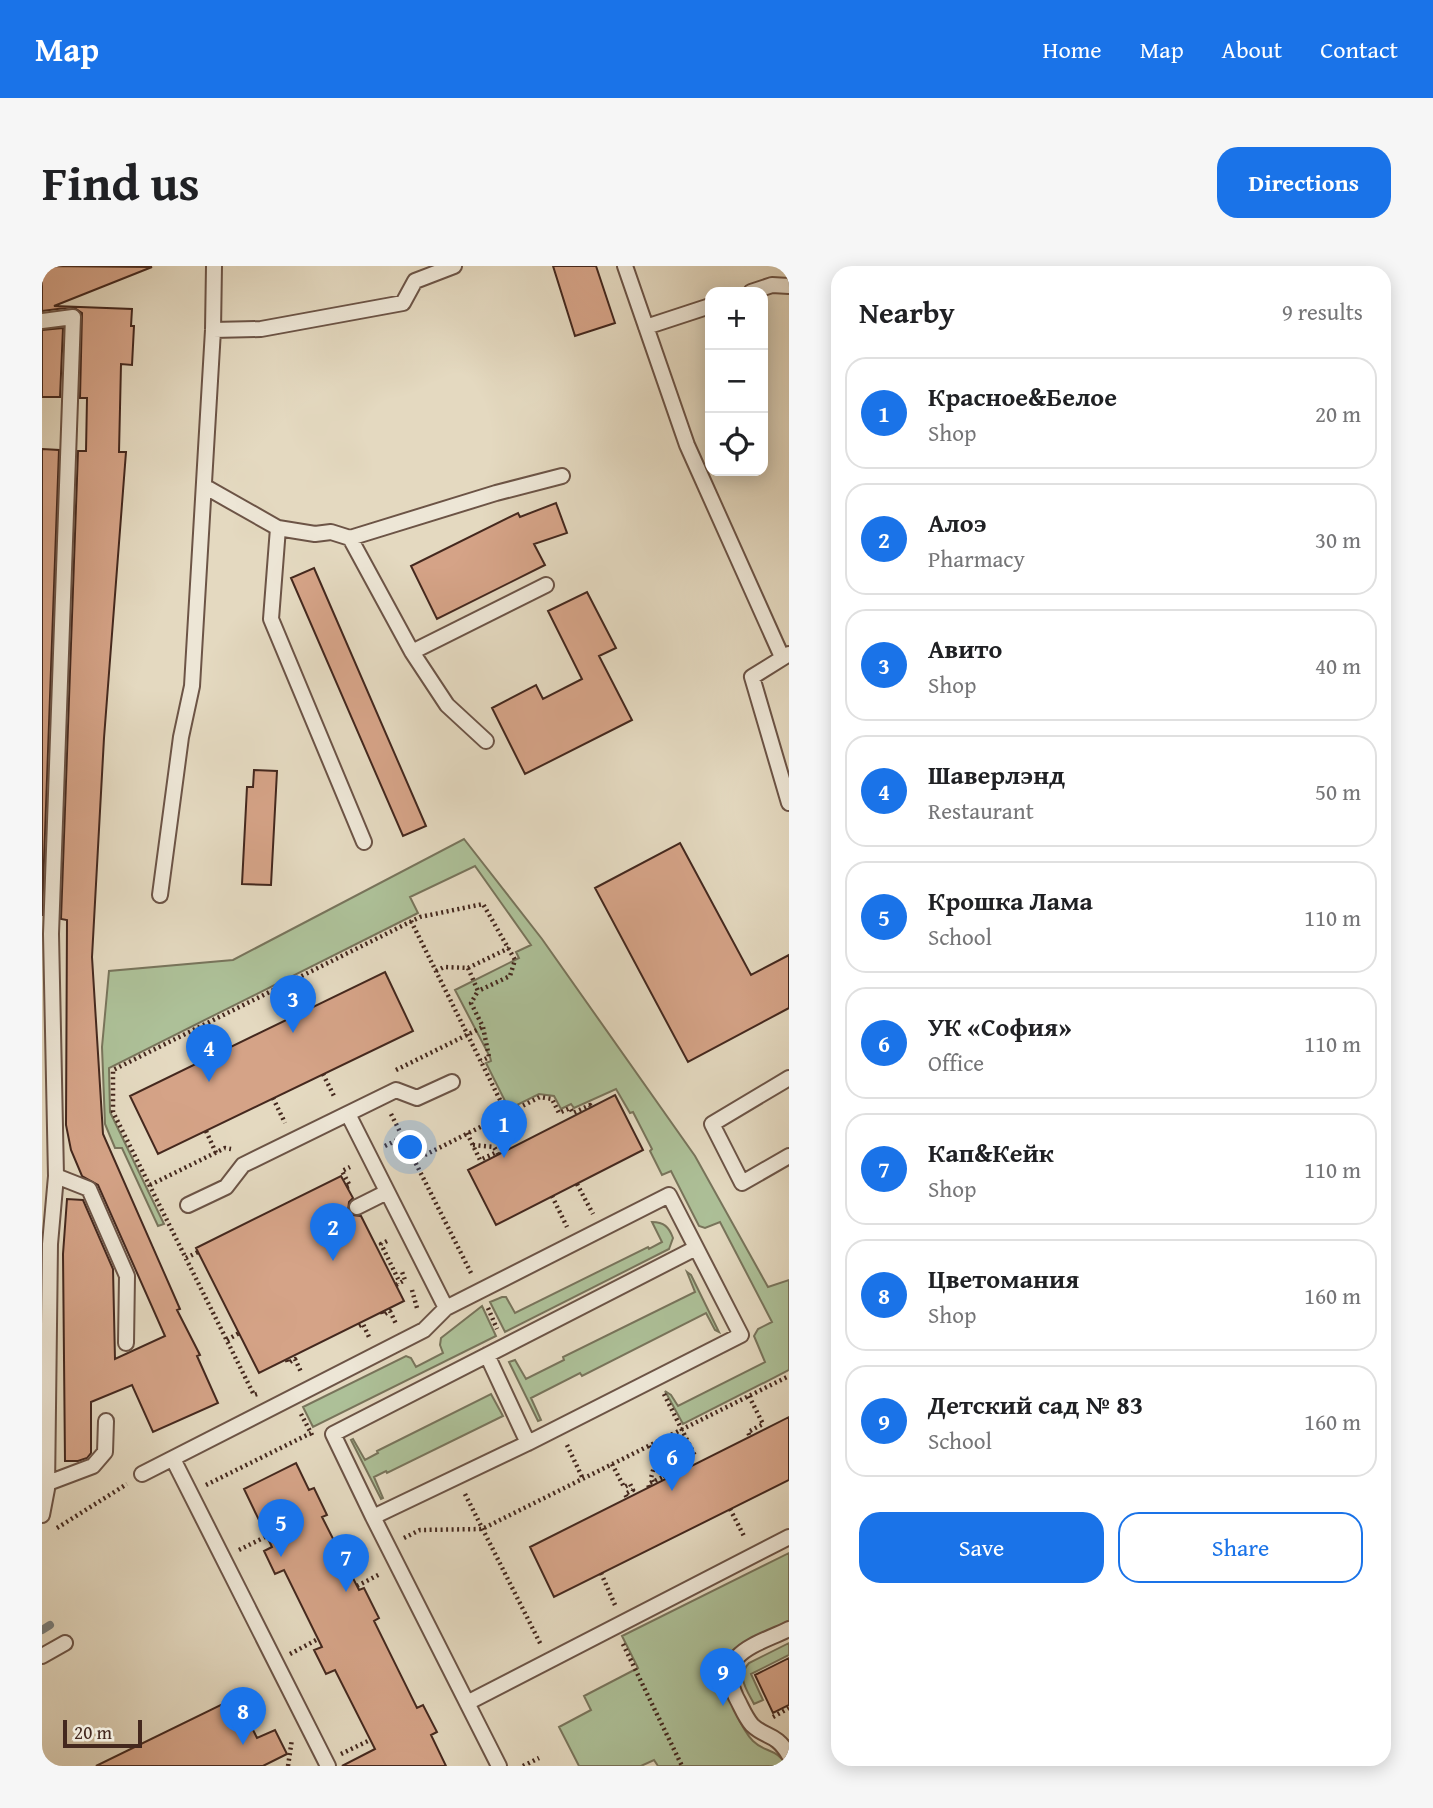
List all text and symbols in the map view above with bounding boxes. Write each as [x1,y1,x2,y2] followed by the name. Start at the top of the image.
[35,25,99,73] text: Map
[1043,32,1102,67] text: Home
[1140,32,1184,67] text: Map
[1222,32,1282,67] text: About
[1320,32,1398,67] text: Contact
[42,146,200,218] text: Find us
[1217,147,1391,218] button: Directions
[705,287,768,476] map controls
[705,287,768,350] button: +
[859,290,955,334] text: Nearby
[1282,295,1363,328] text: 9 results
[705,350,768,413] button: −
[928,377,1117,416] text: Красное&Белое
[878,397,890,430] text: 1
[1315,397,1361,430] text: 20 m
[705,413,768,476] button: locate
[928,416,976,449] text: Shop
[928,503,987,542] text: Алоэ
[878,523,890,556] text: 2
[1315,523,1361,556] text: 30 m
[928,542,1025,575] text: Pharmacy
[928,629,1002,668] text: Авито
[878,649,890,682] text: 3
[1315,649,1361,682] text: 40 m
[928,668,976,701] text: Shop
[928,755,1065,794] text: Шаверлэнд
[878,775,890,808] text: 4
[1315,775,1361,808] text: 50 m
[928,794,1034,827] text: Restaurant
[928,881,1093,920] text: Крошка Лама
[878,901,890,934] text: 5
[1304,901,1361,934] text: 110 m
[928,920,992,953] text: School
[270,975,316,1033] pin: 3
[928,1007,1072,1046] text: УК «София»
[186,1024,232,1082] pin: 4
[878,1027,890,1060] text: 6
[1304,1027,1361,1060] text: 110 m
[928,1046,984,1079] text: Office
[481,1100,527,1158] pin: 1
[393,1130,427,1164] your location
[928,1133,1054,1172] text: Кап&Кейк
[878,1153,890,1186] text: 7
[1304,1153,1361,1186] text: 110 m
[928,1172,976,1205] text: Shop
[310,1203,356,1261] pin: 2
[928,1259,1079,1298] text: Цветомания
[878,1279,890,1312] text: 8
[1304,1279,1361,1312] text: 160 m
[928,1298,976,1331] text: Shop
[928,1385,1143,1424] text: Детский сад № 83
[878,1405,890,1438] text: 9
[1304,1405,1361,1438] text: 160 m
[928,1424,992,1457] text: School
[649,1433,695,1491] pin: 6
[258,1499,304,1557] pin: 5
[859,1512,1104,1583] button: Save
[1118,1512,1363,1583] button: Share
[323,1534,369,1592] pin: 7
[700,1648,746,1706] pin: 9
[220,1687,266,1745] pin: 8
[63,1717,142,1749] scale bar
[74,1718,112,1746] text: 20 m

